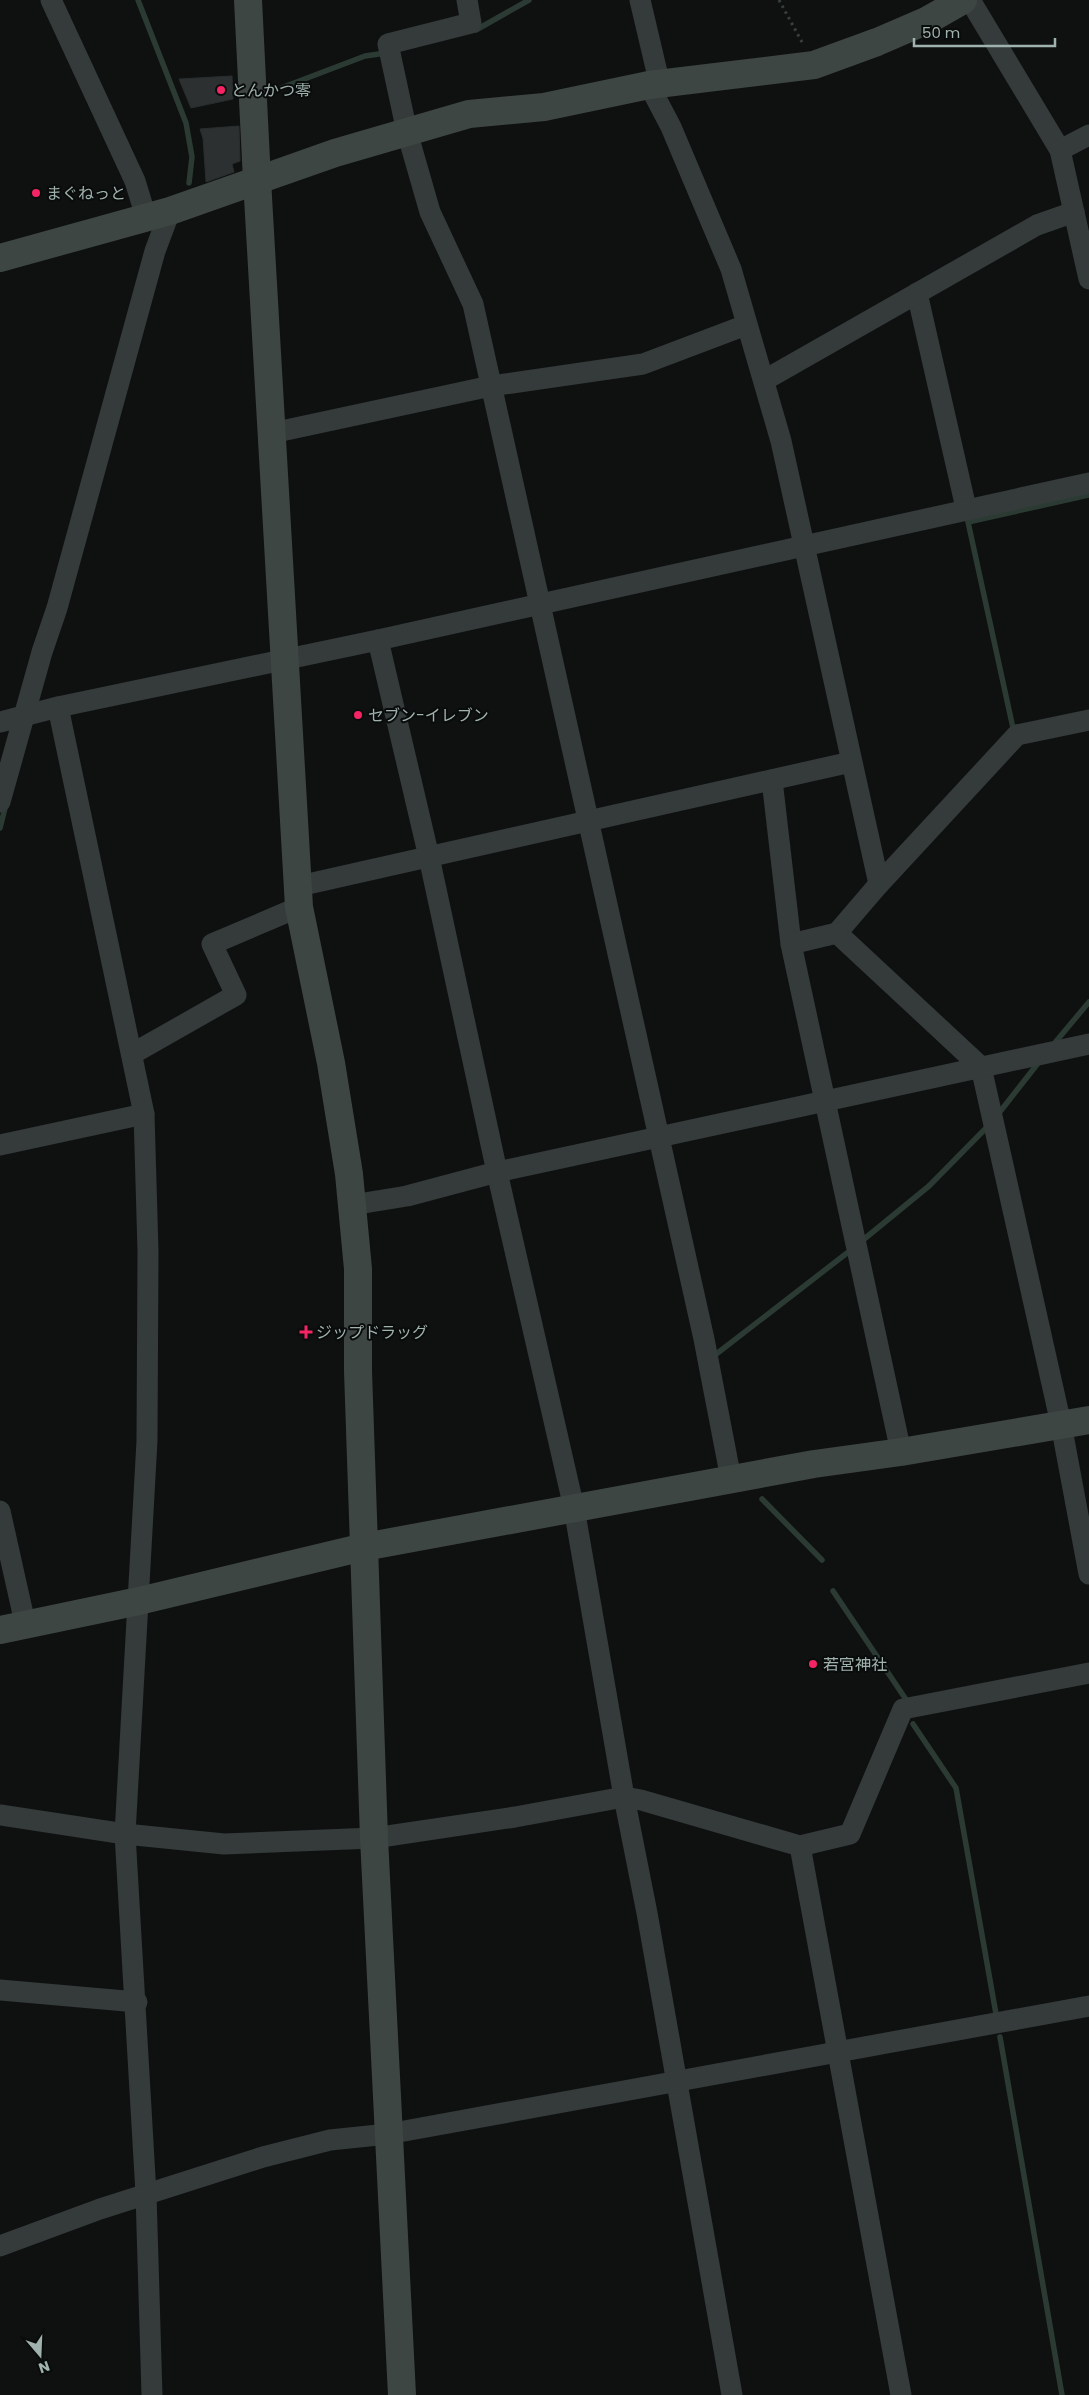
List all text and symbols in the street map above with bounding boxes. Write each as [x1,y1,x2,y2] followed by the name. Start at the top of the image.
[914,15,1055,47] scale bar
[922,22,960,43] text: 50 m
[231,79,311,102] place label: とんかつ零
[215,84,227,96] marker: とんかつ零
[46,182,126,205] place label: まぐねっと
[30,187,42,199] marker: まぐねっと
[368,704,489,727] place label: セブン-イレブン
[352,709,364,721] marker: セブン-イレブン
[316,1321,428,1344] place label: ジップドラッグ
[300,1326,312,1338] marker: ジップドラッグ
[823,1653,887,1676] place label: 若宮神社
[807,1658,819,1670] marker: 若宮神社
[15,2330,65,2380] north arrow
[36,2356,52,2378] text: N

